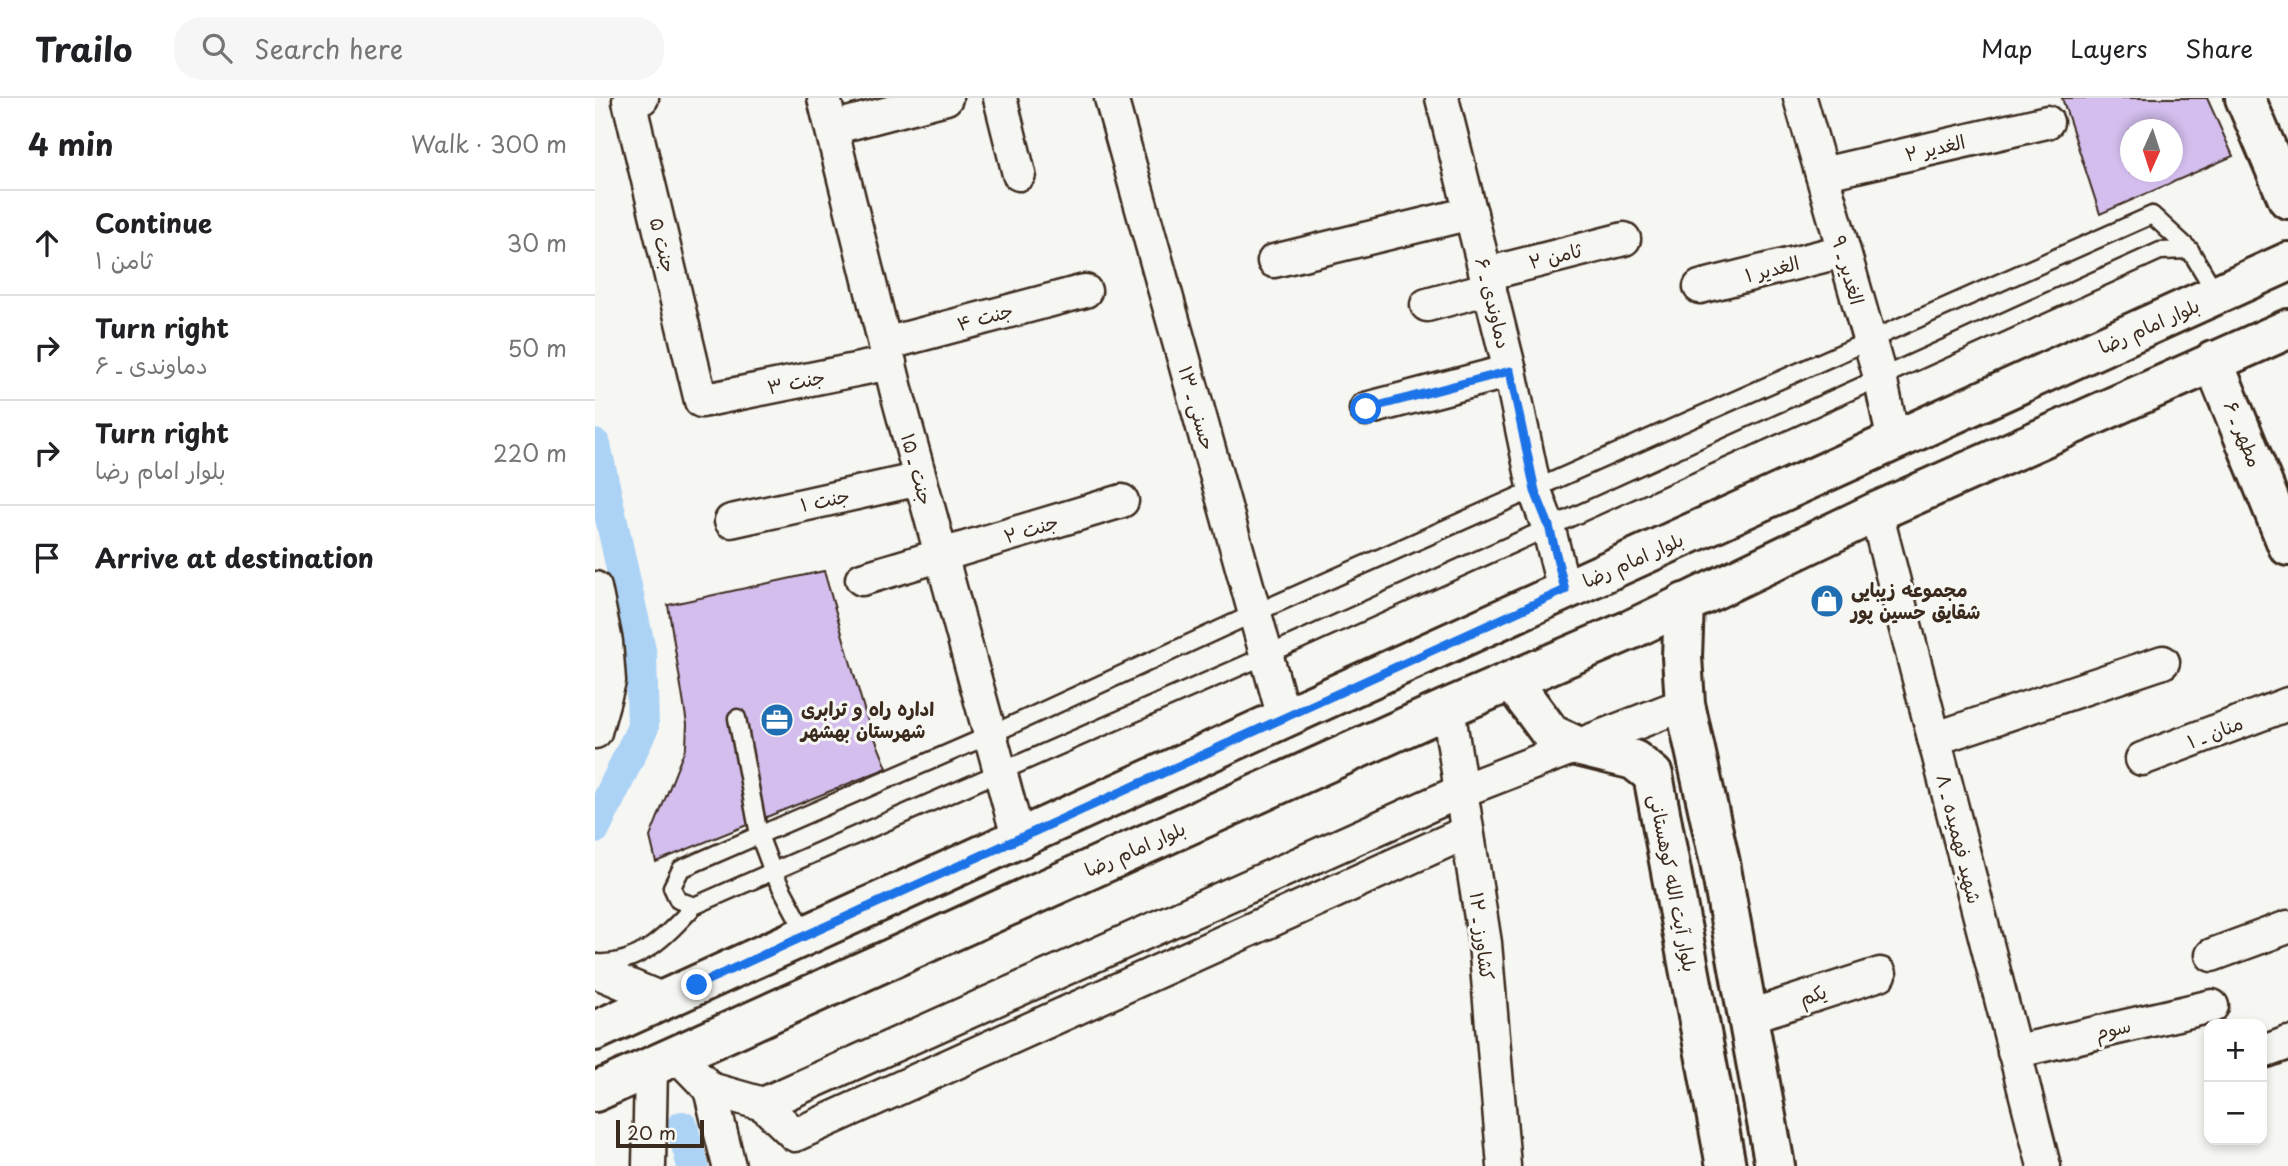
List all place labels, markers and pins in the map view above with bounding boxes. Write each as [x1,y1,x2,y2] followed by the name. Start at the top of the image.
[1849,575,1980,625] place label: مجموعه زیبایی شقایق حسین پور
[1808,582,1846,620] shop icon: مجموعه زیبایی شقایق حسین پور
[799,694,934,744] place label: اداره راه و ترابری شهرستان بهشهر
[758,701,796,739] office icon: اداره راه و ترابری شهرستان بهشهر

